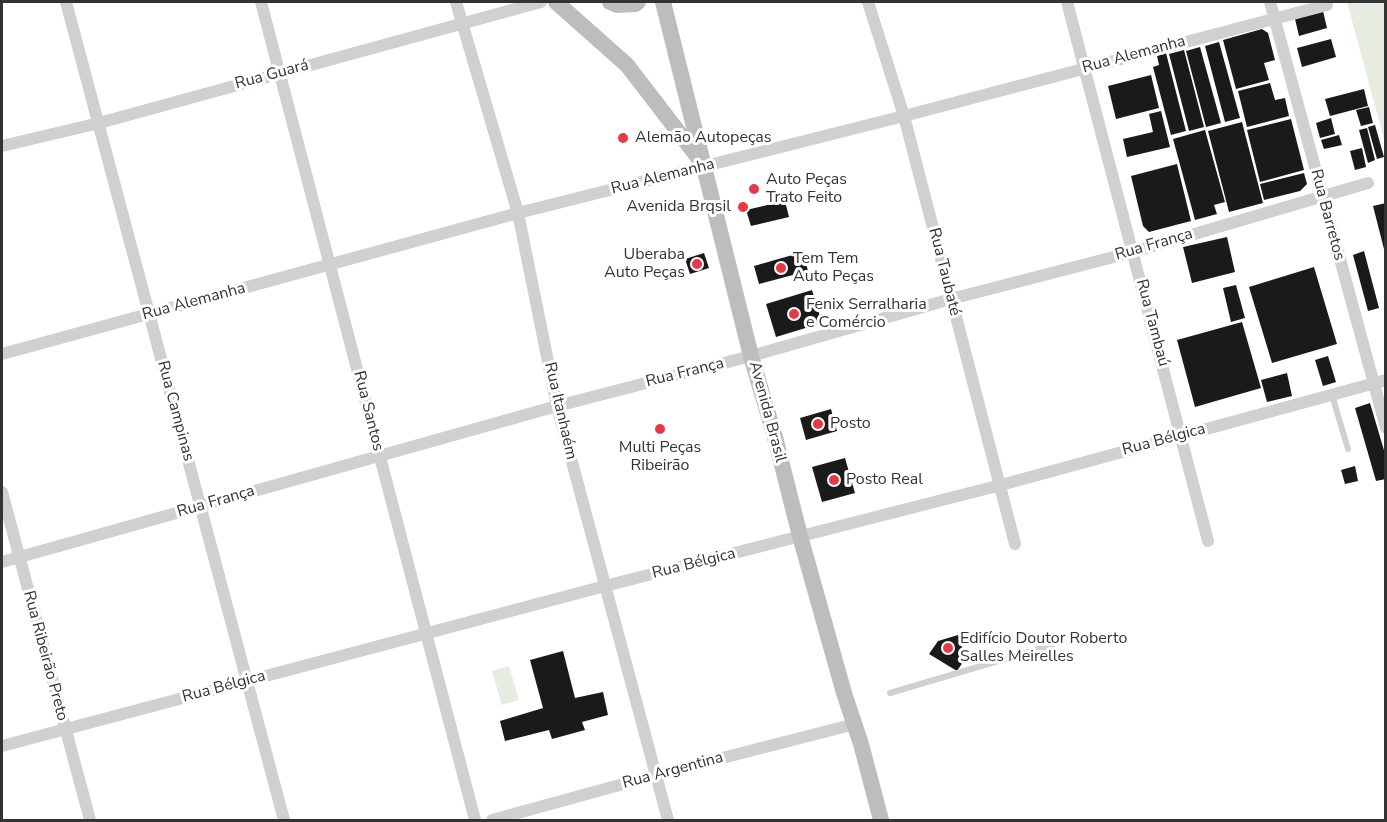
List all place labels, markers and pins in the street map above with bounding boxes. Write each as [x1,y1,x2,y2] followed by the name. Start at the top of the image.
[635,128,771,148] place label: Alemão Autopeças
[616,131,630,145] marker: Alemão Autopeças
[766,170,847,208] place label: Auto Peças Trato Feito
[747,182,761,196] marker: Auto Peças Trato Feito
[626,197,731,217] place label: Avenida Brqsil
[736,200,750,214] marker: Avenida Brqsil
[604,245,685,283] place label: Uberaba Auto Peças
[793,249,874,287] place label: Tem Tem Auto Peças
[690,257,704,271] marker: Uberaba Auto Peças
[774,261,788,275] marker: Tem Tem Auto Peças
[806,295,927,333] place label: Fenix Serralharia e Comércio
[787,307,801,321] marker: Fenix Serralharia e Comércio
[830,414,871,434] place label: Posto
[811,417,825,431] marker: Posto
[653,422,667,436] marker: Multi Peças Ribeirão
[619,438,701,476] place label: Multi Peças Ribeirão
[846,470,923,490] place label: Posto Real
[827,473,841,487] marker: Posto Real
[960,629,1127,667] place label: Edifício Doutor Roberto Salles Meirelles
[941,641,955,655] marker: Edifício Doutor Roberto Salles Meirelles

